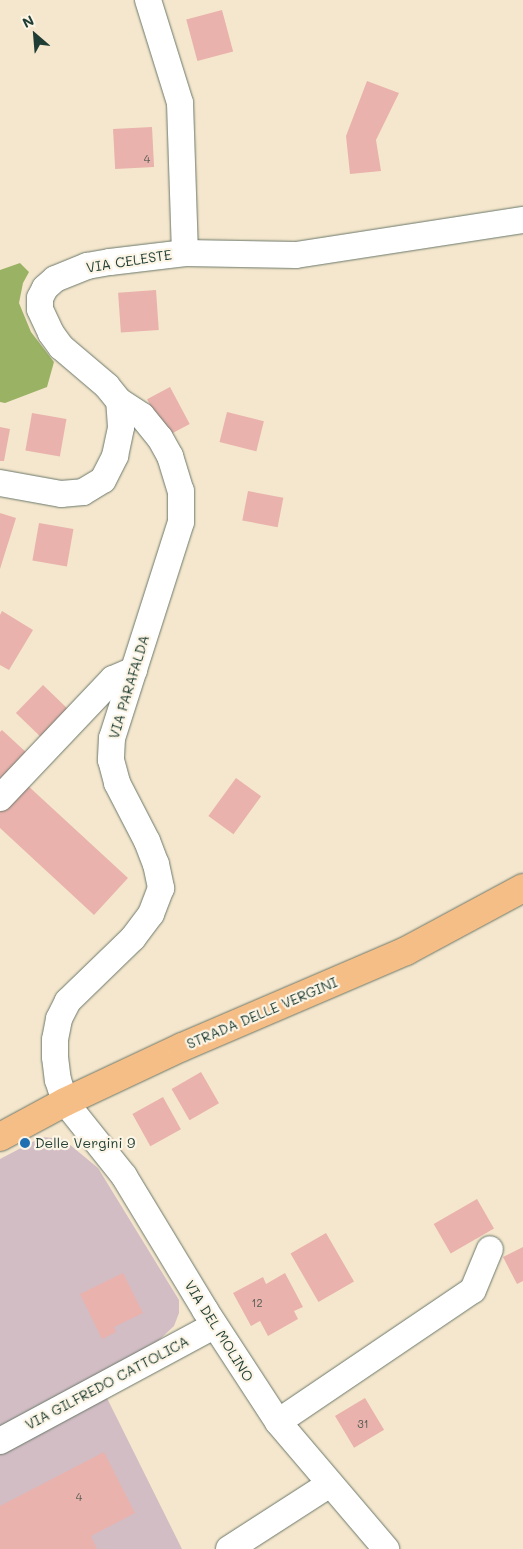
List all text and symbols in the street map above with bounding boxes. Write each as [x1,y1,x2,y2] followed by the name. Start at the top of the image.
[10,10,60,60] north arrow
[19,10,37,32] text: N
[144,152,150,166] house number: 4
[85,246,173,276] street label: VIA CELESTE
[105,633,153,741] street label: VIA PARAFALDA
[184,974,340,1052] street label: STRADA DELLE VERGINI
[35,1135,135,1151] place label: Delle Vergini 9
[19,1137,31,1149] marker: Delle Vergini 9
[181,1277,257,1385] street label: VIA DEL MOLINO
[251,1296,263,1310] house number: 12
[22,1333,192,1433] street label: VIA GILFREDO CATTOLICA
[357,1417,369,1431] house number: 31
[76,1490,82,1504] house number: 4

